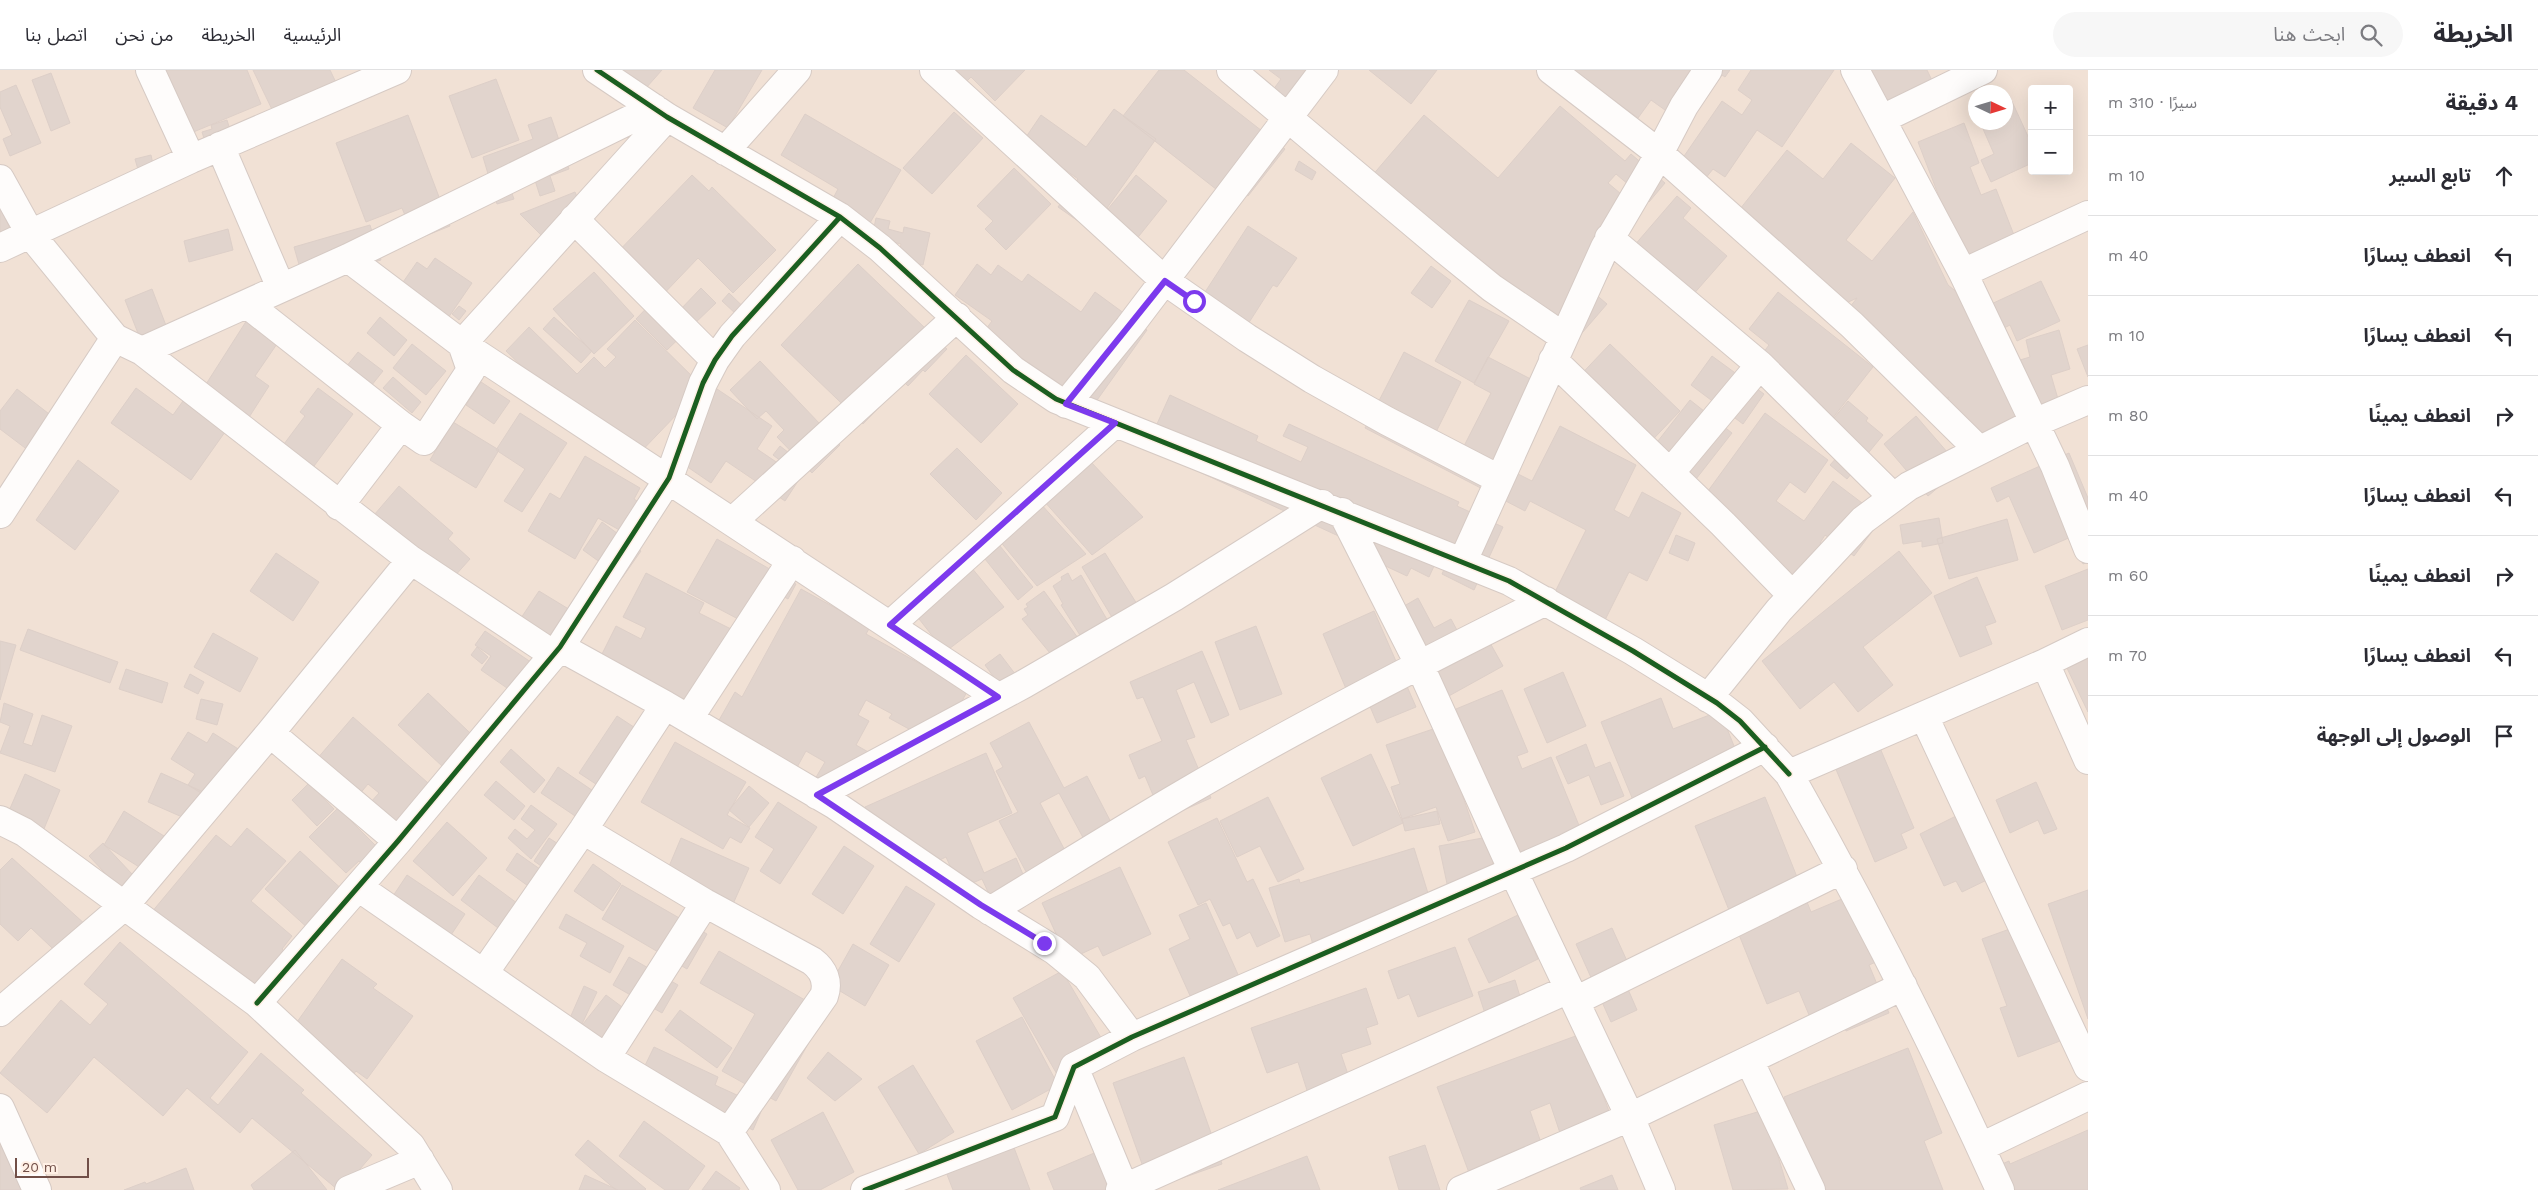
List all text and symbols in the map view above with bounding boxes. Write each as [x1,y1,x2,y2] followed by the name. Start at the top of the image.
[2053,12,2403,57] search box
[2433,20,2513,48] text: الخريطة
[2357,21,2385,49] icon: search
[2273,23,2345,46] text: ابحث هنا
[25,24,87,45] text: اتصل بنا
[115,24,173,45] text: من نحن
[201,24,255,45] text: الخريطة
[283,24,341,45] text: الرئيسية
[1968,85,2013,130] north arrow
[2028,85,2073,175] map controls
[2028,85,2073,130] button: +
[2446,90,2518,115] text: 4 دقيقة
[2108,93,2197,112] text: سيرًا · 310 m
[2028,130,2073,175] button: −
[2490,162,2518,190] icon: ahead
[2389,164,2471,187] text: تابع السير
[2108,166,2145,185] text: 10 m
[2490,242,2518,270] icon: left
[2363,244,2471,267] text: انعطف يسارًا
[2108,246,2148,265] text: 40 m
[1183,290,1206,313] route start
[2490,322,2518,350] icon: left
[2363,324,2471,347] text: انعطف يسارًا
[2108,326,2145,345] text: 10 m
[2490,402,2518,430] icon: right
[2368,404,2471,427] text: انعطف يمينًا
[2108,406,2149,425] text: 80 m
[2490,482,2518,510] icon: left
[2363,484,2471,507] text: انعطف يسارًا
[2108,486,2148,505] text: 40 m
[2490,562,2518,590] icon: right
[2368,564,2471,587] text: انعطف يمينًا
[2108,566,2148,585] text: 60 m
[2490,642,2518,670] icon: left
[2363,644,2471,667] text: انعطف يسارًا
[2108,646,2147,665] text: 70 m
[2490,722,2518,750] icon: arrive
[2317,724,2471,747] text: الوصول إلى الوجهة
[1033,932,1056,955] route end
[15,1155,89,1178] scale bar
[22,1159,57,1175] text: 20 m

